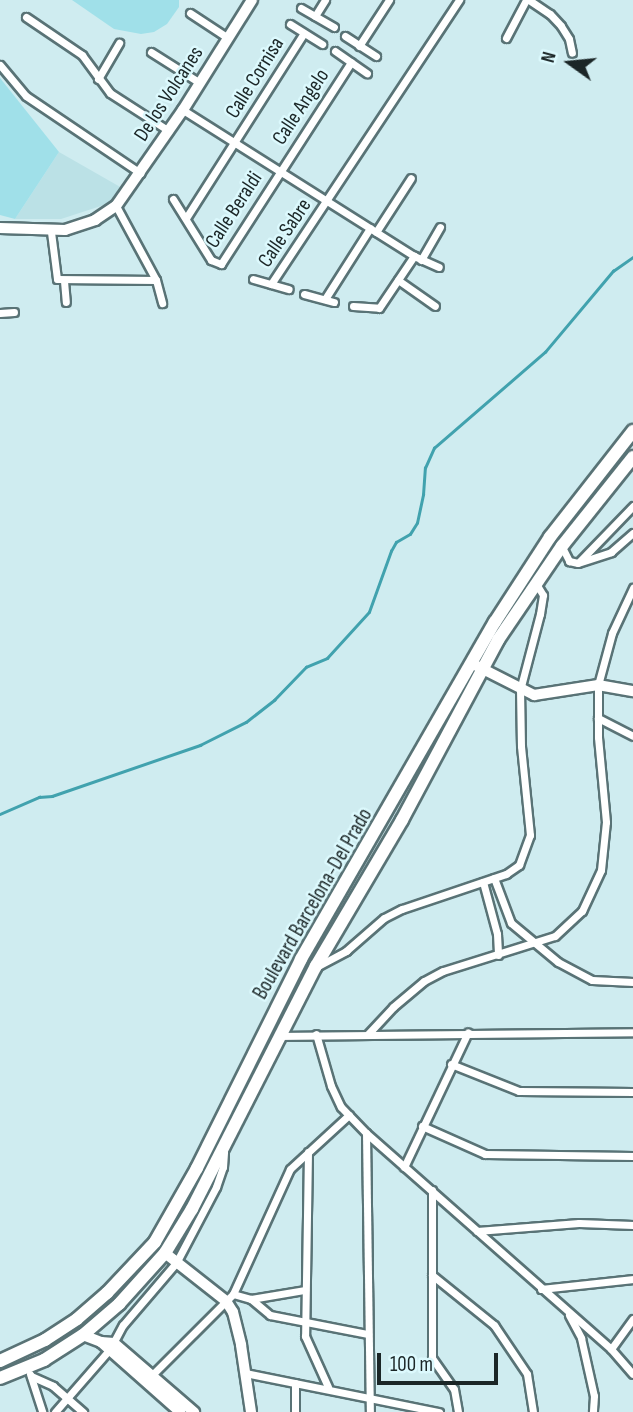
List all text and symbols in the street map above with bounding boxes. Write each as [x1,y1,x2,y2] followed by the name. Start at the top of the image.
[535,28,605,98] north arrow
[220,33,290,123] street label: Calle Cornisa
[129,42,209,146] street label: De los Volcanes
[537,50,562,65] text: N
[267,64,335,150] street label: Calle Angelo
[200,167,268,253] street label: Calle Beraldi
[253,194,317,272] street label: Calle Sabre
[248,804,378,1004] street label: Boulevard Barcelona-Del Prado
[381,1338,502,1382] scale bar
[390,1352,433,1377] text: 100 m

